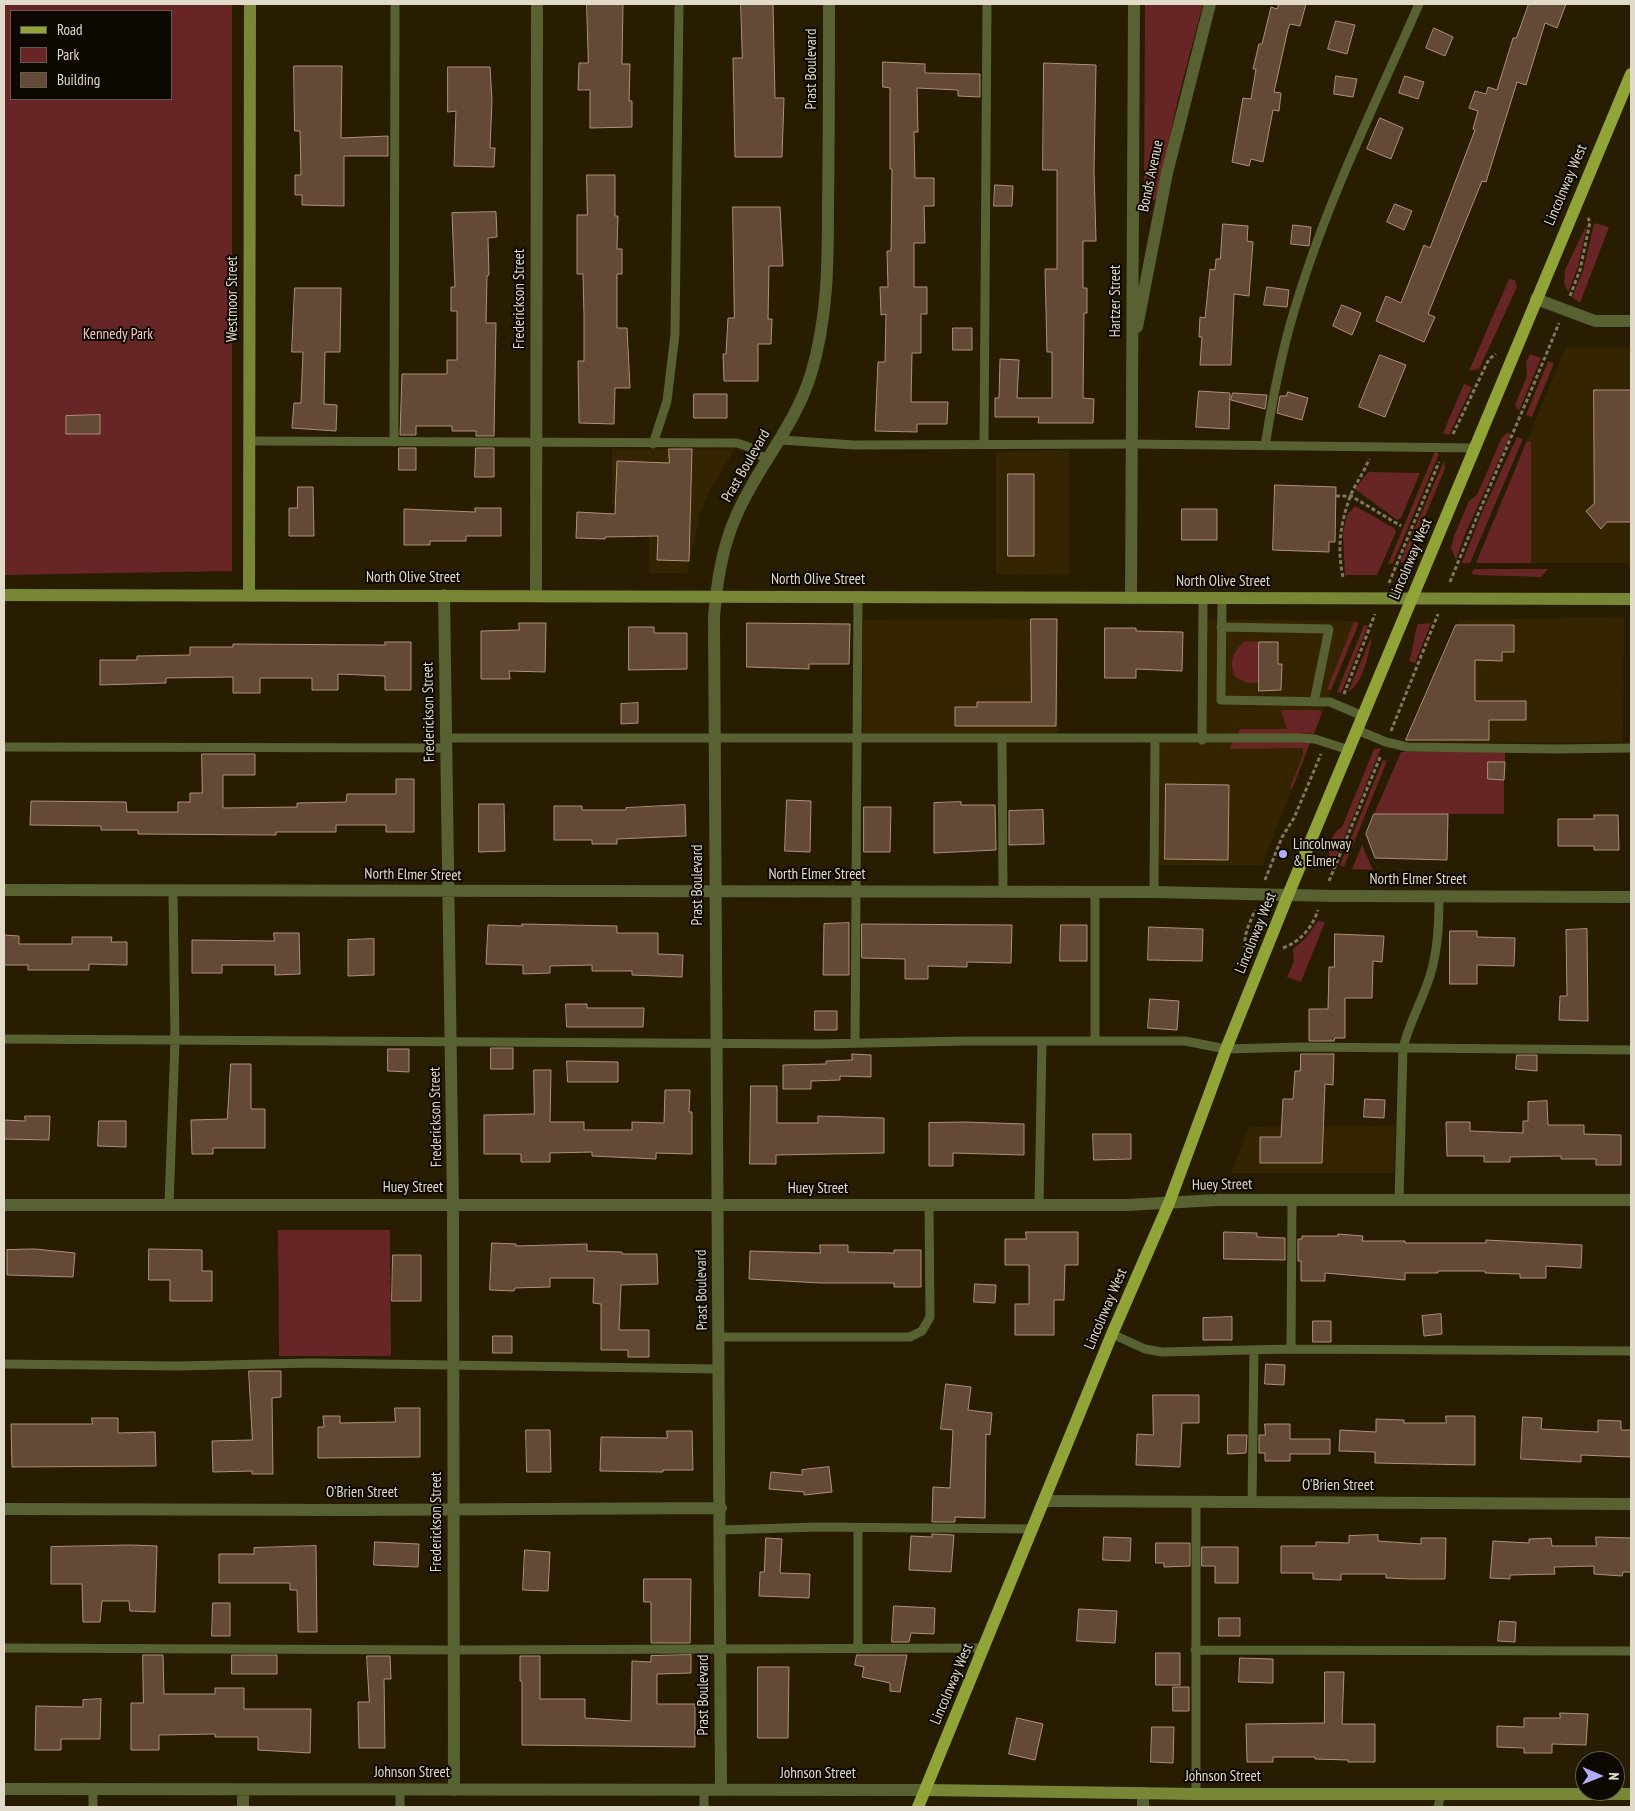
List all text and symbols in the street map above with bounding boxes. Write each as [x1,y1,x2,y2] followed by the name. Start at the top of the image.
[10,10,172,100] legend
[57,20,83,39] text: Road
[803,29,821,109] street label: Prast Boulevard
[57,45,79,64] text: Park
[57,70,100,89] text: Building
[1135,139,1167,213] street label: Bonds Avenue
[1541,142,1591,228] street label: Lincolnway West
[511,249,529,349] street label: Frederickson Street
[224,256,242,342] street label: Westmoor Street
[1107,265,1125,337] street label: Hartzer Street
[83,326,153,344] park label: Kennedy Park
[718,427,774,505] street label: Prast Boulevard
[1386,516,1436,602] street label: Lincolnway West
[366,569,460,587] street label: North Olive Street
[771,571,865,589] street label: North Olive Street
[1176,573,1270,591] street label: North Olive Street
[419,662,439,762] street label: Frederickson Street
[1293,836,1351,871] place label: Lincolnway & Elmer
[689,845,707,925] street label: Prast Boulevard
[1277,848,1289,860] marker: Lincolnway & Elmer
[364,865,462,885] street label: North Elmer Street
[768,866,866,884] street label: North Elmer Street
[1369,871,1467,889] street label: North Elmer Street
[1231,890,1281,976] street label: Lincolnway West
[426,1067,446,1167] street label: Frederickson Street
[1192,1175,1252,1195] street label: Huey Street
[383,1179,443,1197] street label: Huey Street
[788,1180,848,1198] street label: Huey Street
[692,1249,712,1331] street label: Prast Boulevard
[1081,1266,1131,1352] street label: Lincolnway West
[428,1472,446,1572] street label: Frederickson Street
[1302,1477,1374,1495] street label: O'Brien Street
[326,1484,398,1502] street label: O'Brien Street
[927,1641,977,1727] street label: Lincolnway West
[695,1655,713,1735] street label: Prast Boulevard
[1575,1751,1625,1801] north arrow
[374,1764,450,1782] street label: Johnson Street
[780,1765,856,1783] street label: Johnson Street
[1185,1768,1261,1786] street label: Johnson Street
[1605,1772,1623,1780] text: N

